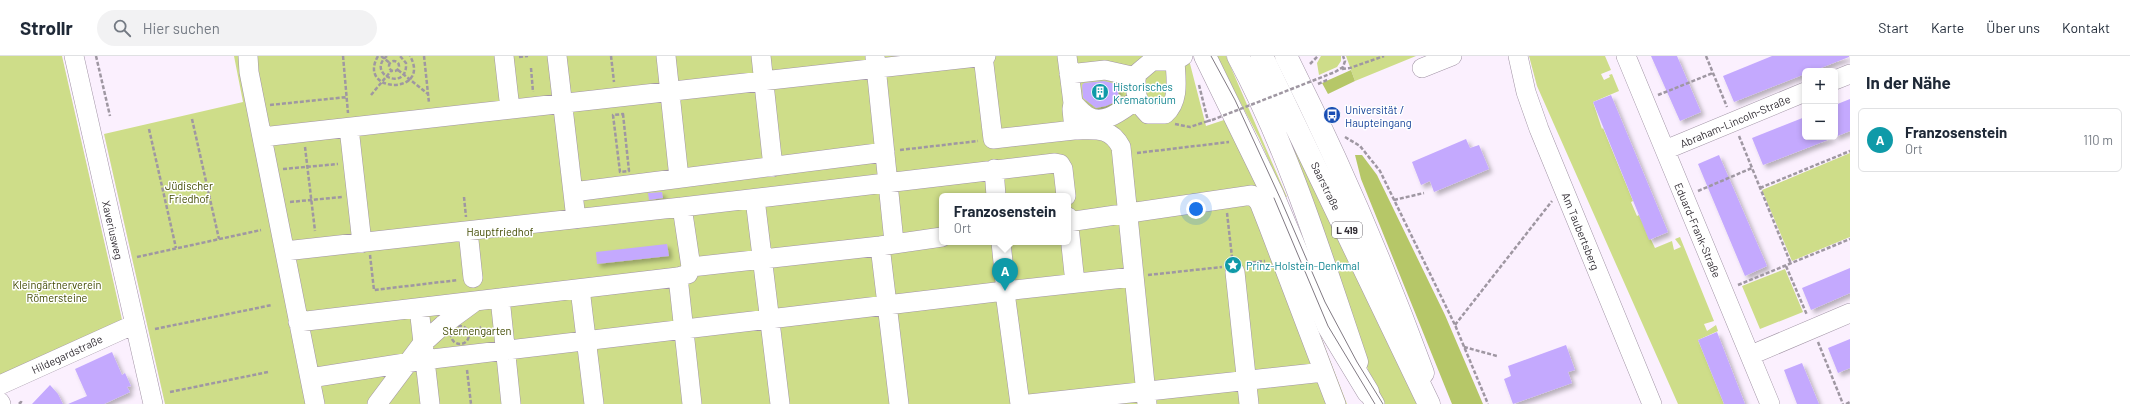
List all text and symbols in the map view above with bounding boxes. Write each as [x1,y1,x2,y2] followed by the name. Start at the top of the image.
[97,10,377,46] search box
[20,16,73,39] text: Strollr
[111,17,133,39] icon: search
[143,19,220,37] text: Hier suchen
[1878,19,1909,36] text: Start
[1931,19,1964,36] text: Karte
[1986,19,2040,36] text: Über uns
[2062,19,2110,36] text: Kontakt
[1802,68,1838,140] map controls
[1802,68,1838,104] button: +
[1866,72,1951,92] text: In der Nähe
[1113,80,1176,106] place label: Historisches Krematorium
[1090,82,1110,102] building icon: Historisches Krematorium
[1678,92,1792,150] street label: Abraham-Lincoln-Straße
[1345,103,1412,129] place label: Universität / Haupteingang
[1802,104,1838,140] button: −
[1322,105,1342,125] bus stop icon: Universität / Haupteingang
[1905,123,2007,141] text: Franzosenstein
[1876,132,1884,148] text: A
[2083,132,2113,148] text: 110 m
[1905,141,1923,157] text: Ort
[1309,160,1343,213] street label: Saarstraße
[165,179,213,205] park label: Jüdischer Friedhof
[1672,181,1724,279] street label: Eduard-Frank-Straße
[1560,190,1602,272] street label: Am Taubertsberg
[939,193,1071,245] popup
[100,199,126,261] street label: Xaveriusweg
[1186,199,1206,219] your location
[954,202,1056,220] text: Franzosenstein
[954,220,972,236] text: Ort
[1332,222,1362,238] road number: L 419
[466,225,534,238] park label: Hauptfriedhof
[1223,255,1243,275] place icon: Prinz-Holstein-Denkmal
[992,258,1018,291] pin: A
[1246,259,1360,272] place label: Prinz-Holstein-Denkmal
[13,278,102,304] park label: Kleingärtnerverein Römersteine
[442,324,512,337] park label: Sternengarten
[29,332,105,376] street label: Hildegardstraße

